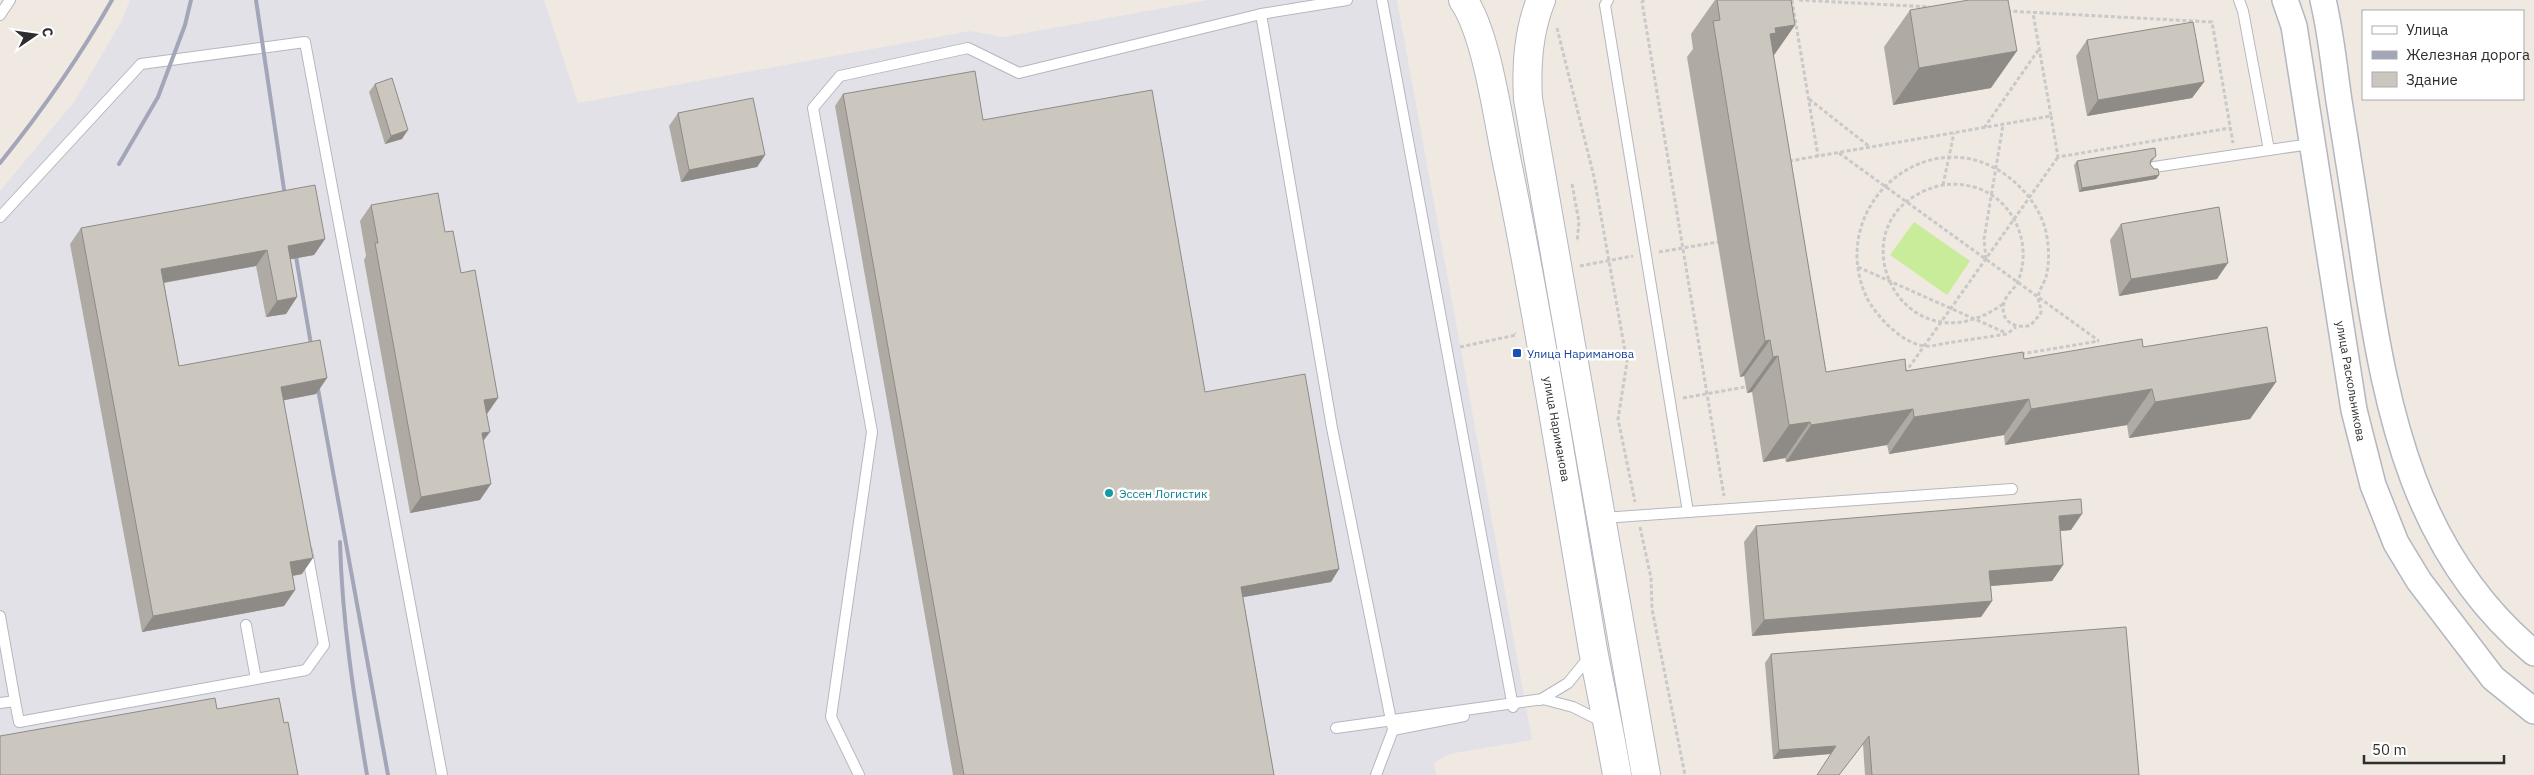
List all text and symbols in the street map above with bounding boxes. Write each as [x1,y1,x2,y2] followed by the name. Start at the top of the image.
[10,10,60,60] north arrow
[2362,10,2524,100] legend
[2406,20,2448,39] text: Улица
[38,26,57,39] text: С
[2406,45,2530,64] text: Железная дорога
[2406,70,2458,89] text: Здание
[2333,320,2369,443] street label: улица Раскольникова
[1527,346,1635,361] place label: Улица Нариманова
[1511,347,1523,359] marker: Улица Нариманова
[1540,375,1574,483] street label: улица Нариманова
[1119,486,1208,501] place label: Эссен Логистик
[1103,487,1115,499] marker: Эссен Логистик
[2364,732,2504,764] scale bar
[2372,740,2407,759] text: 50 m

